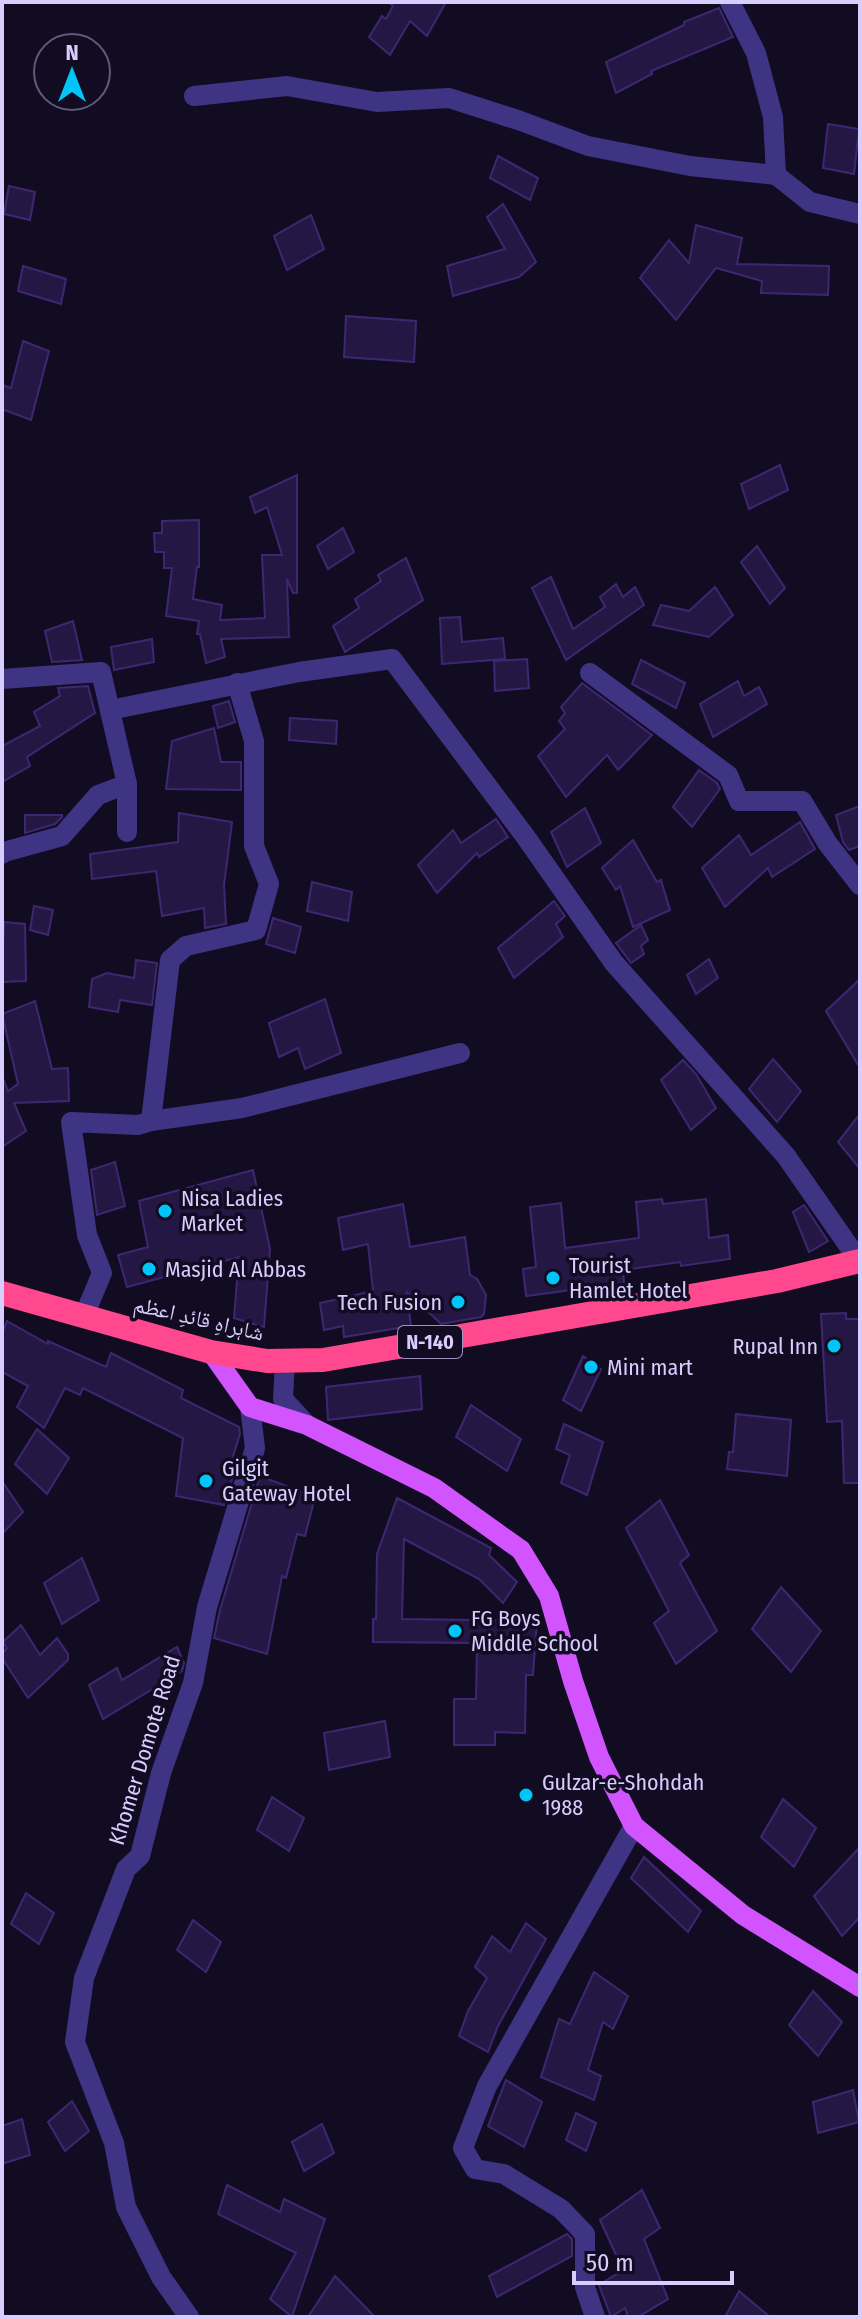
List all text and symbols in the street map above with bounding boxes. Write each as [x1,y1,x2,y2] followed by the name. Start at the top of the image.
[32,32,112,112] north arrow
[65,39,79,66] text: N
[181,1185,283,1237] place label: Nisa Ladies Market
[156,1202,174,1220] marker: Nisa Ladies Market
[569,1252,688,1304] place label: Tourist Hamlet Hotel
[165,1256,306,1283] place label: Masjid Al Abbas
[140,1260,158,1278] marker: Masjid Al Abbas
[544,1269,562,1287] marker: Tourist Hamlet Hotel
[338,1289,442,1316] place label: Tech Fusion
[131,1290,267,1348] street label: شاہراہِ قائدِ اعظم
[449,1293,467,1311] marker: Tech Fusion
[398,1326,462,1358] road number: N-140
[733,1333,818,1360] place label: Rupal Inn
[825,1337,843,1355] marker: Rupal Inn
[607,1354,694,1381] place label: Mini mart
[582,1358,600,1376] marker: Mini mart
[222,1455,351,1507] place label: Gilgit Gateway Hotel
[197,1472,215,1490] marker: Gilgit Gateway Hotel
[471,1605,599,1657] place label: FG Boys Middle School
[446,1622,464,1640] marker: FG Boys Middle School
[103,1652,186,1848] street label: Khomer Domote Road
[542,1769,704,1821] place label: Gulzar-e-Shohdah 1988
[517,1786,535,1804] marker: Gulzar-e-Shohdah 1988
[574,2235,732,2285] scale bar
[586,2249,634,2277] text: 50 m

